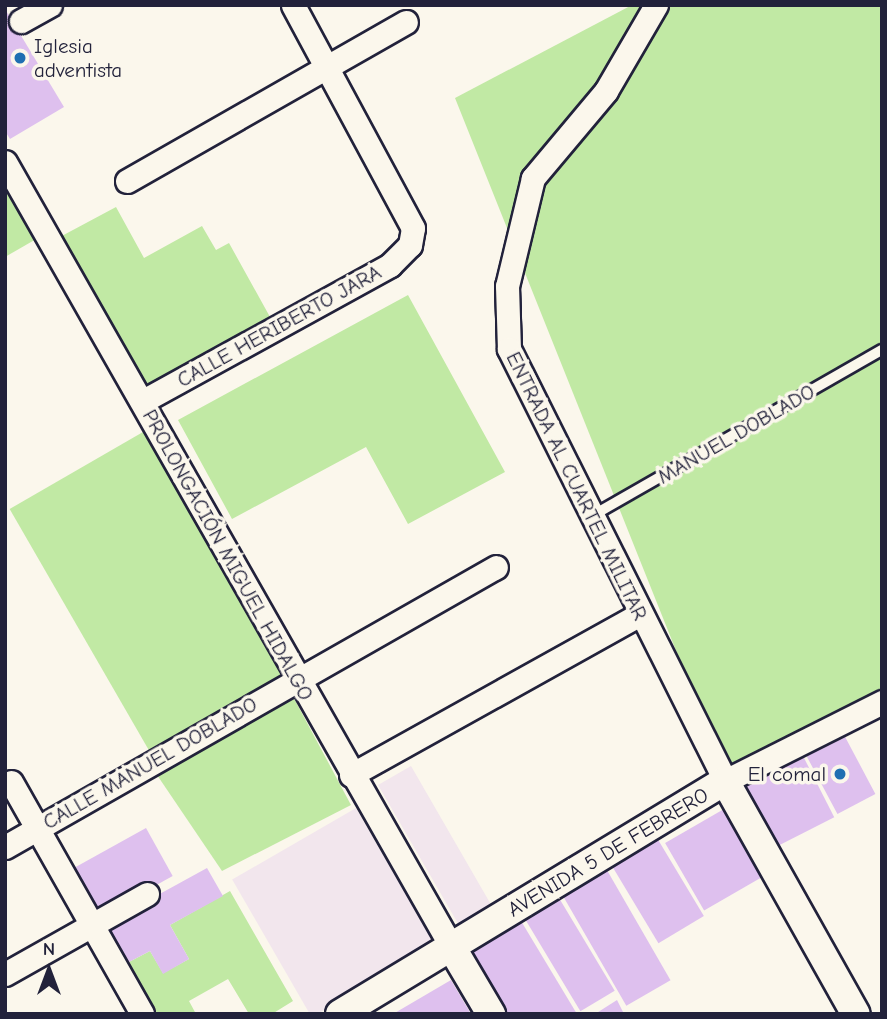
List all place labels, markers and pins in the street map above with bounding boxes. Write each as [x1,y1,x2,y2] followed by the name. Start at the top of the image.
[34,33,122,83] place label: Iglesia adventista
[12,50,28,66] marker: Iglesia adventista
[748,761,826,787] place label: El comal
[832,766,848,782] marker: El comal

